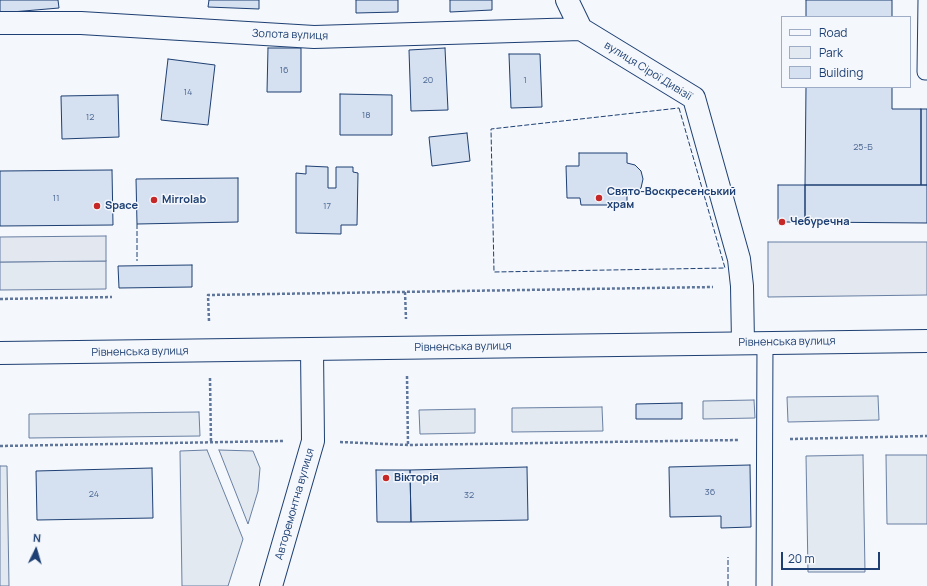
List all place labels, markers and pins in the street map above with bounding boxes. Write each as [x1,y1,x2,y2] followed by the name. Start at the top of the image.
[607,185,736,211] place label: Свято-Воскресенський храм
[162,193,206,207] place label: Mirrolab
[594,193,604,203] marker: Свято-Воскресенський храм
[149,195,159,205] marker: Mirrolab
[105,199,138,213] place label: Space
[92,201,102,211] marker: Space
[790,215,849,229] place label: Чебуречна
[777,217,787,227] marker: Чебуречна
[394,471,439,485] place label: Вікторія
[381,473,391,483] marker: Вікторія

